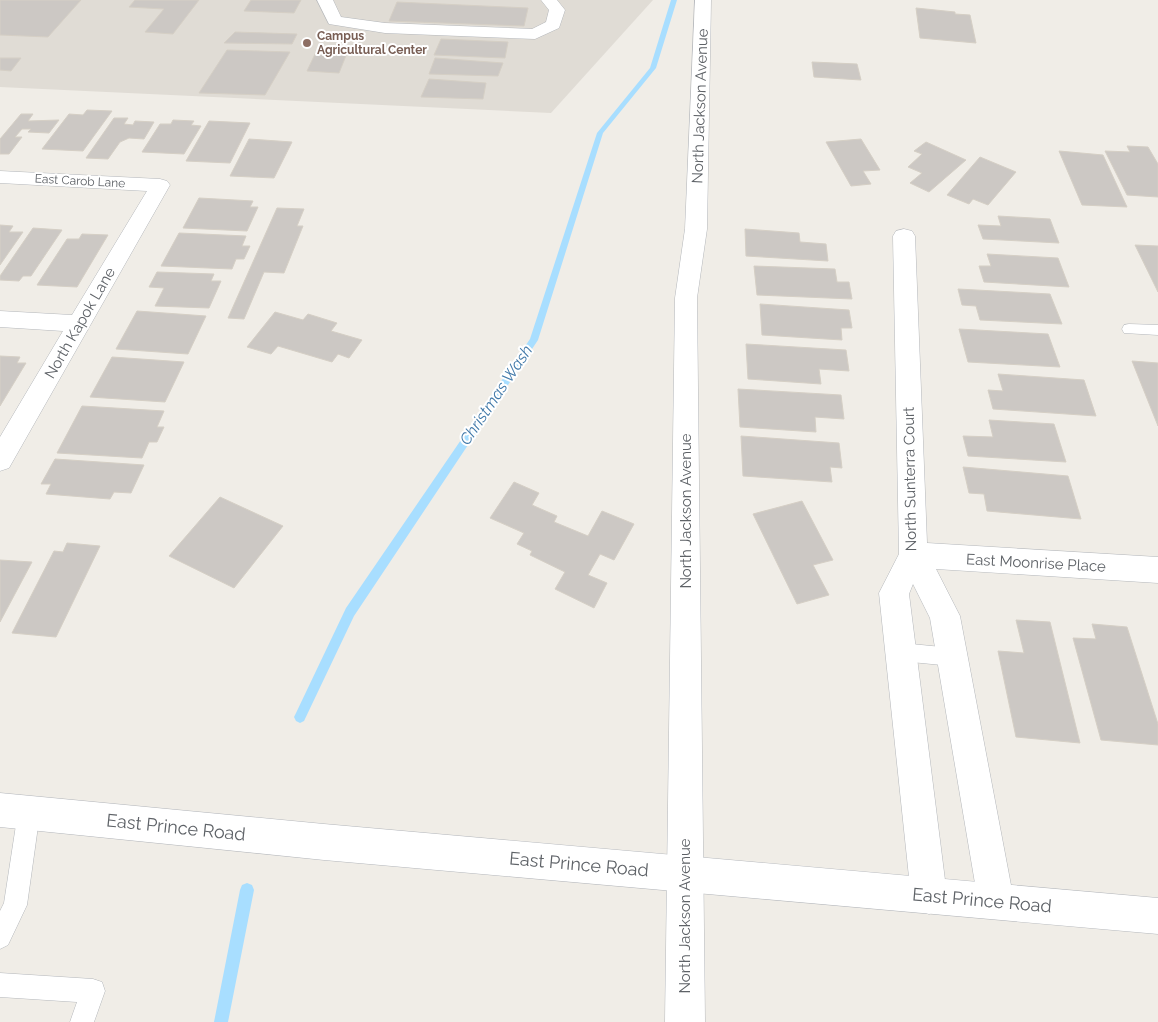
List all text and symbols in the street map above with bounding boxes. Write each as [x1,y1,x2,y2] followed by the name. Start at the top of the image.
[688,28,712,184] street label: North Jackson Avenue
[317,29,427,57] place label: Campus Agricultural Center
[301,37,313,49] marker: Campus Agricultural Center
[34,172,126,190] street label: East Carob Lane
[41,264,119,382] street label: North Kapok Lane
[456,341,536,449] water label: Christmas Wash
[900,407,920,551] street label: North Sunterra Court
[677,433,695,589] street label: North Jackson Avenue
[966,550,1107,576] street label: East Moonrise Place
[105,809,247,845] street label: East Prince Road
[676,838,694,994] street label: North Jackson Avenue
[508,847,650,881] street label: East Prince Road
[911,883,1053,917] street label: East Prince Road

